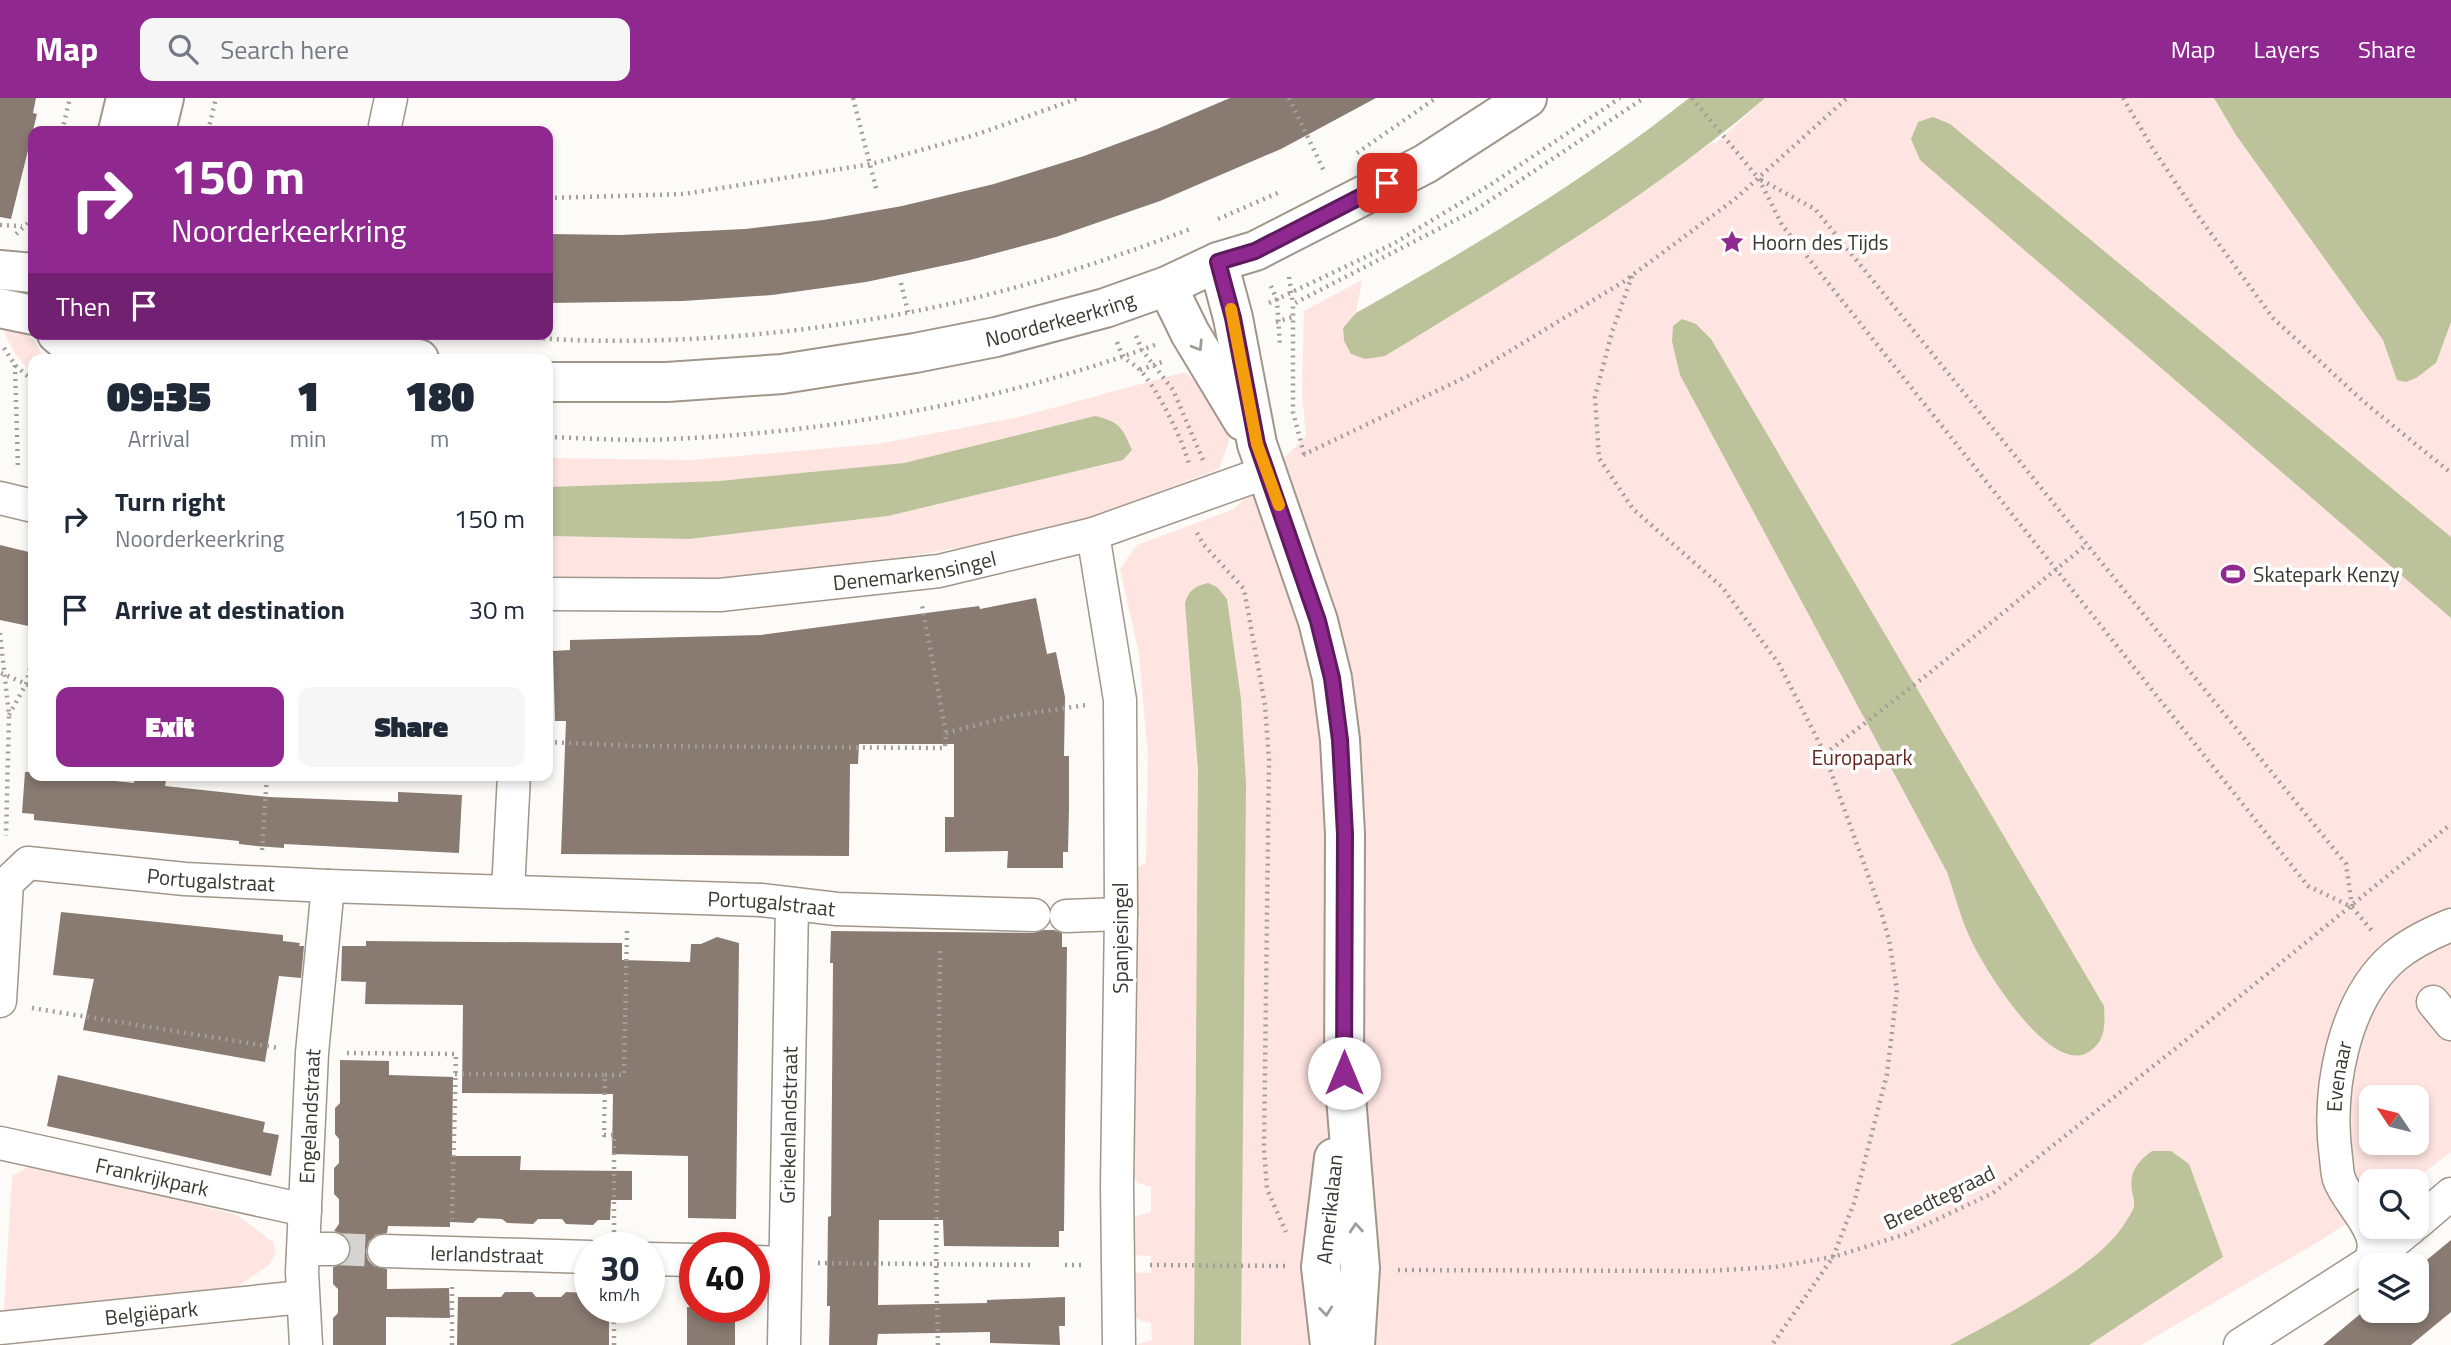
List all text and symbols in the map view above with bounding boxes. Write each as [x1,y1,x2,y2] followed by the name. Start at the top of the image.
[140,18,630,81] search box
[35,24,98,74] text: Map
[164,30,202,68] icon: search
[220,30,349,69] text: Search here
[2171,31,2216,67] text: Map
[2254,31,2320,67] text: Layers
[2358,31,2416,67] text: Share
[171,138,305,213] text: 150 m
[1357,153,1417,213] pin
[56,154,147,245] icon: right
[1368,164,1406,202] icon: arrive
[171,206,406,254] text: Noorderkeerkring
[1752,226,1889,258] place label: Hoorn des Tijds
[1718,228,1746,256] place icon: Hoorn des Tijds
[982,282,1140,355] street label: Noorderkeerkring
[56,287,111,326] text: Then
[125,287,163,325] icon: arrive
[1190,339,1203,352] one-way arrow
[107,363,211,427] text: 09:35
[297,363,320,427] text: 1
[405,363,474,427] text: 180
[128,421,190,456] text: Arrival
[290,421,326,456] text: min
[430,421,449,456] text: m
[115,482,226,521] text: Turn right
[454,499,525,538] text: 150 m
[56,500,94,538] icon: right
[115,521,284,556] text: Noorderkeerkring
[831,542,999,599] street label: Denemarkensingel
[2253,558,2400,590] place label: Skatepark Kenzy
[2219,560,2247,588] sports icon: Skatepark Kenzy
[115,590,345,629] text: Arrive at destination
[468,590,525,629] text: 30 m
[56,591,94,629] icon: arrive
[56,687,284,767] button: Exit
[298,687,525,767] button: Share
[1811,741,1913,773] park label: Europapark
[145,859,276,899] street label: Portugalstraat
[707,882,838,925] street label: Portugalstraat
[1104,882,1136,994] street label: Spanjesingel
[1307,1036,1381,1110] position arrow
[2318,1037,2360,1113] street label: Evenaar
[771,1045,805,1204] street label: Griekenlandstraat
[290,1047,328,1184] street label: Engelandstraat
[2359,1085,2429,1155] north arrow
[2359,1085,2429,1323] map controls
[93,1148,212,1204] street label: Frankrijkpark
[1307,1153,1351,1265] street label: Amerikalaan
[1878,1156,2000,1238] street label: Breedtegraad
[2359,1169,2429,1239] button: search
[1349,1222,1364,1233] one-way arrow
[679,1232,770,1323] speed limit sign: 40
[430,1236,545,1272] street label: Ierlandstraat
[600,1241,639,1295] text: 30
[2359,1253,2429,1323] button: layers
[599,1281,640,1308] text: km/h
[103,1292,199,1333] street label: Belgiëpark
[1318,1306,1333,1317] one-way arrow

